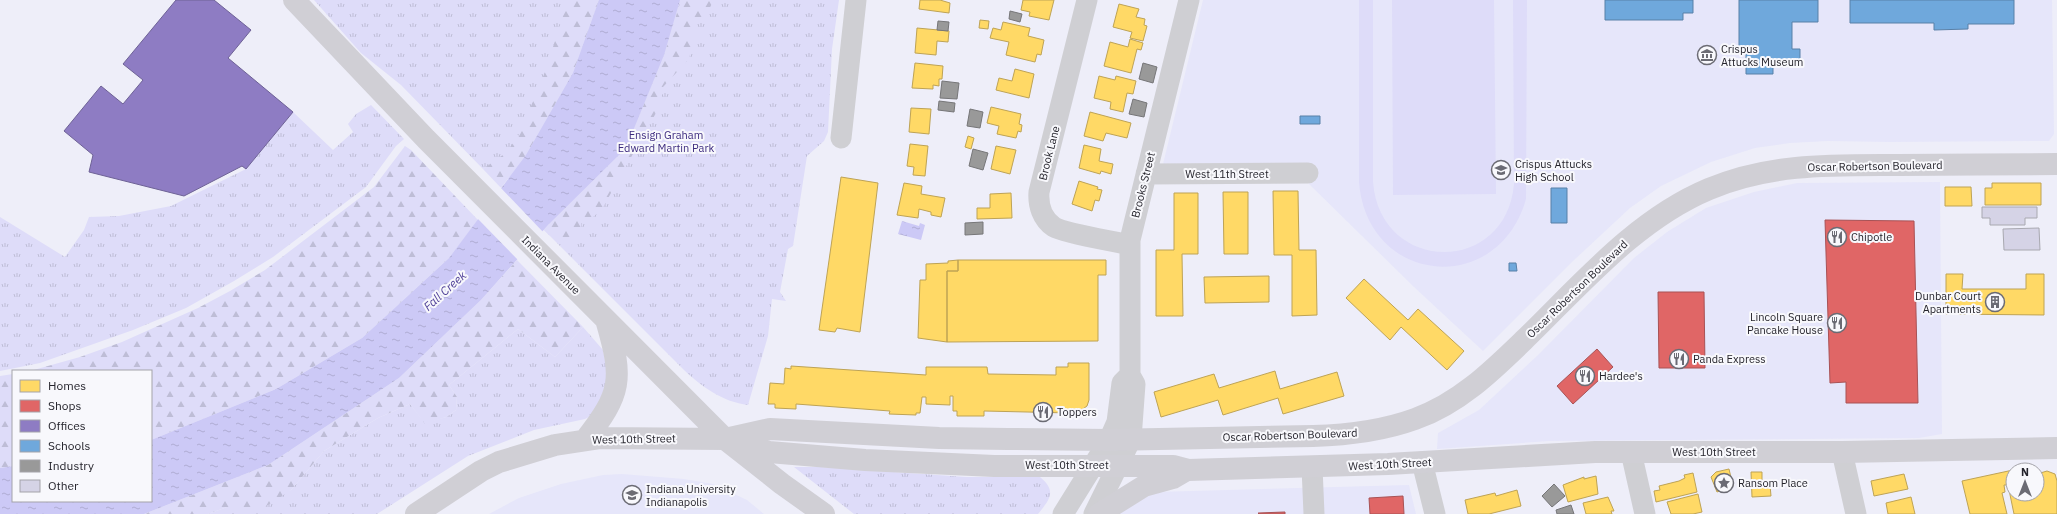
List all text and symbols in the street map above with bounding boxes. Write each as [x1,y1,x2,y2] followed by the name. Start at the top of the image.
[1721,42,1803,69] place label: Crispus Attucks Museum
[1696,44,1718,66] museum icon: Crispus Attucks Museum
[1035,124,1063,182] street label: Brook Lane
[618,128,714,155] park label: Ensign Graham Edward Martin Park
[1128,151,1158,219] street label: Brooks Street
[1515,157,1592,184] place label: Crispus Attucks High School
[1807,158,1943,174] street label: Oscar Robertson Boulevard
[1490,159,1512,181] school or university icon: Crispus Attucks High School
[1185,167,1269,181] street label: West 11th Street
[1826,226,1848,248] restaurant icon: Chipotle
[1851,230,1892,244] place label: Chipotle
[519,233,583,297] street label: Indiana Avenue
[1524,237,1630,341] street label: Oscar Robertson Boulevard
[420,267,470,314] water label: Fall Creek
[1915,289,1981,316] place label: Dunbar Court Apartments
[1984,291,2006,313] building icon: Dunbar Court Apartments
[1747,310,1823,337] place label: Lincoln Square Pancake House
[1826,312,1848,334] restaurant icon: Lincoln Square Pancake House
[1668,348,1690,370] restaurant icon: Panda Express
[1693,352,1766,366] place label: Panda Express
[1574,365,1596,387] restaurant icon: Hardee's
[1599,369,1643,383] place label: Hardee's
[12,370,152,502] legend
[48,378,86,393] text: Homes
[48,398,81,413] text: Shops
[1032,401,1054,423] restaurant icon: Toppers
[1057,405,1097,419] place label: Toppers
[48,418,86,433] text: Offices
[1222,426,1358,444] street label: Oscar Robertson Boulevard
[592,431,676,447] street label: West 10th Street
[48,438,91,453] text: Schools
[1672,445,1756,459] street label: West 10th Street
[1348,455,1432,473] street label: West 10th Street
[48,458,94,473] text: Industry
[1025,458,1109,472] street label: West 10th Street
[2005,462,2045,502] north arrow
[2021,465,2029,479] text: N
[1713,472,1735,494] place icon: Ransom Place
[1738,476,1808,490] place label: Ransom Place
[48,478,79,493] text: Other
[646,482,736,509] place label: Indiana University Indianapolis
[621,484,643,506] school or university icon: Indiana University Indianapolis

